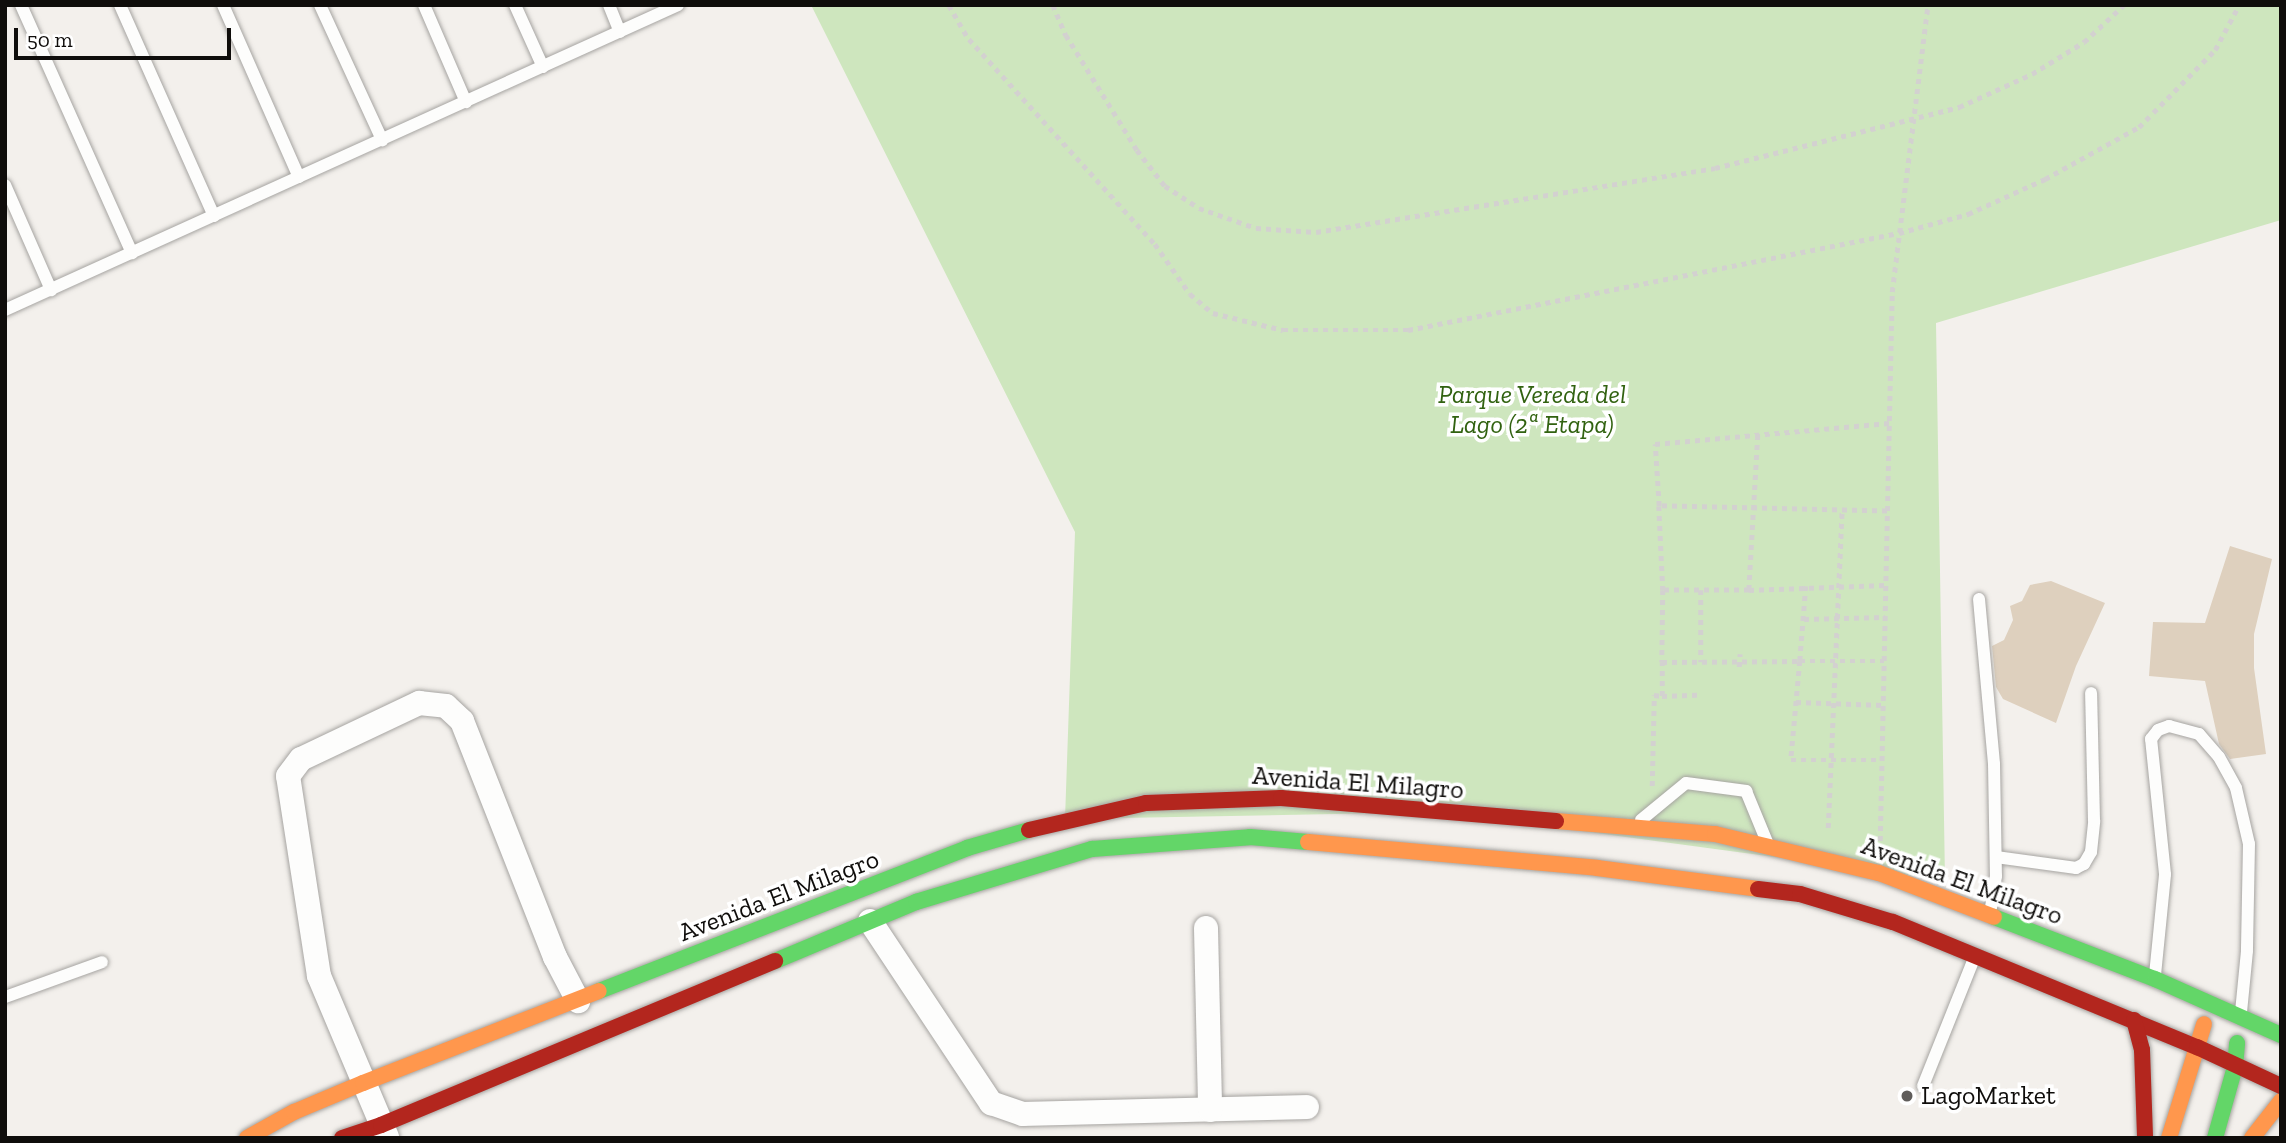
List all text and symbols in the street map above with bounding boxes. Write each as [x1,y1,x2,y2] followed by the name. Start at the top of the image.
[18,14,234,58] scale bar
[27,27,73,52] text: 50 m
[1437,379,1627,440] park label: Parque Vereda del Lago (2ª Etapa)
[1251,760,1465,806] street label: Avenida El Milagro
[1857,830,2067,932] street label: Avenida El Milagro
[675,843,883,949] street label: Avenida El Milagro
[1921,1080,2056,1112] place label: LagoMarket
[1899,1088,1915,1104] marker: LagoMarket

